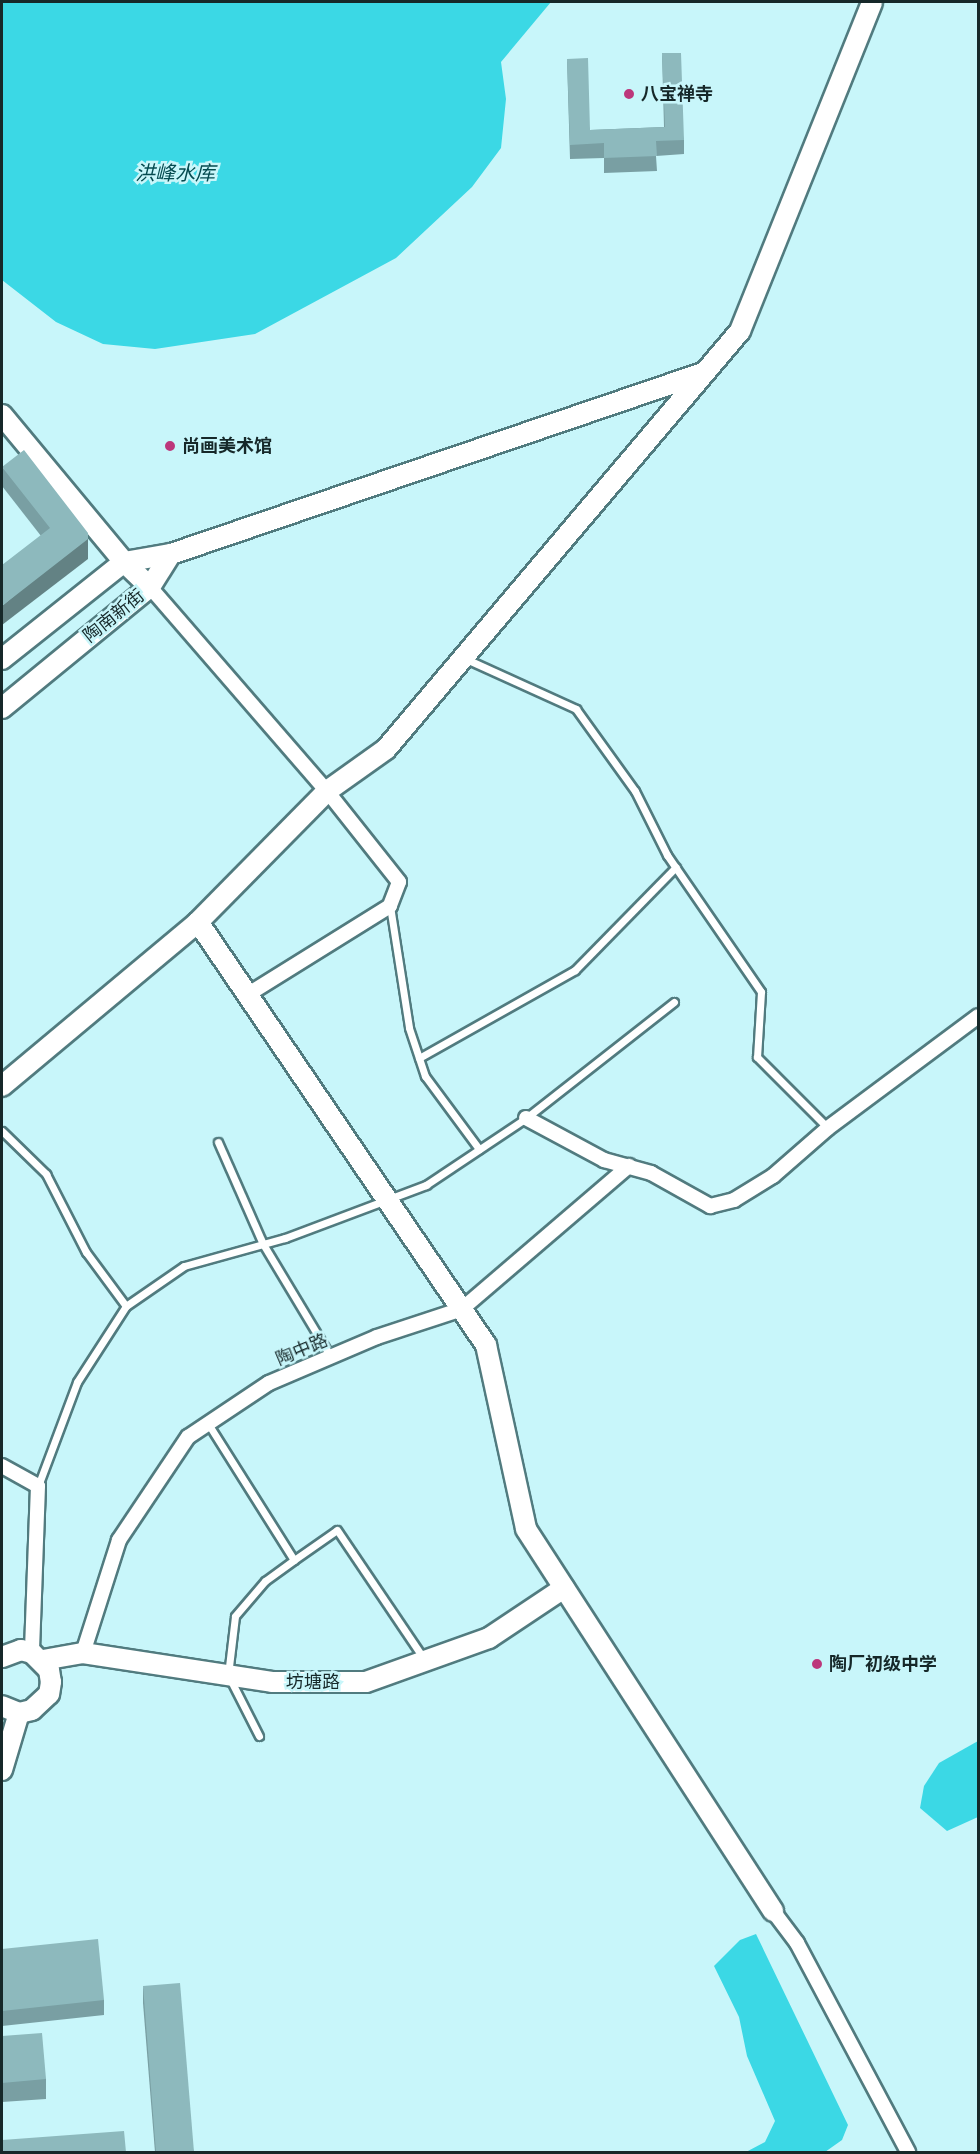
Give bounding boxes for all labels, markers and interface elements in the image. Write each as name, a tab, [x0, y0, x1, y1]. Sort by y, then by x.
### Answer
place label: 八宝禅寺	[641, 83, 713, 105]
marker: 八宝禅寺	[622, 87, 636, 101]
water label: 洪峰水库	[135, 161, 215, 185]
place label: 尚画美术馆	[182, 435, 272, 457]
marker: 尚画美术馆	[163, 439, 177, 453]
street label: 陶南新街	[79, 585, 149, 647]
street label: 陶中路	[273, 1330, 331, 1370]
place label: 陶厂初级中学	[829, 1653, 937, 1675]
marker: 陶厂初级中学	[810, 1657, 824, 1671]
street label: 坊塘路	[286, 1671, 340, 1693]

